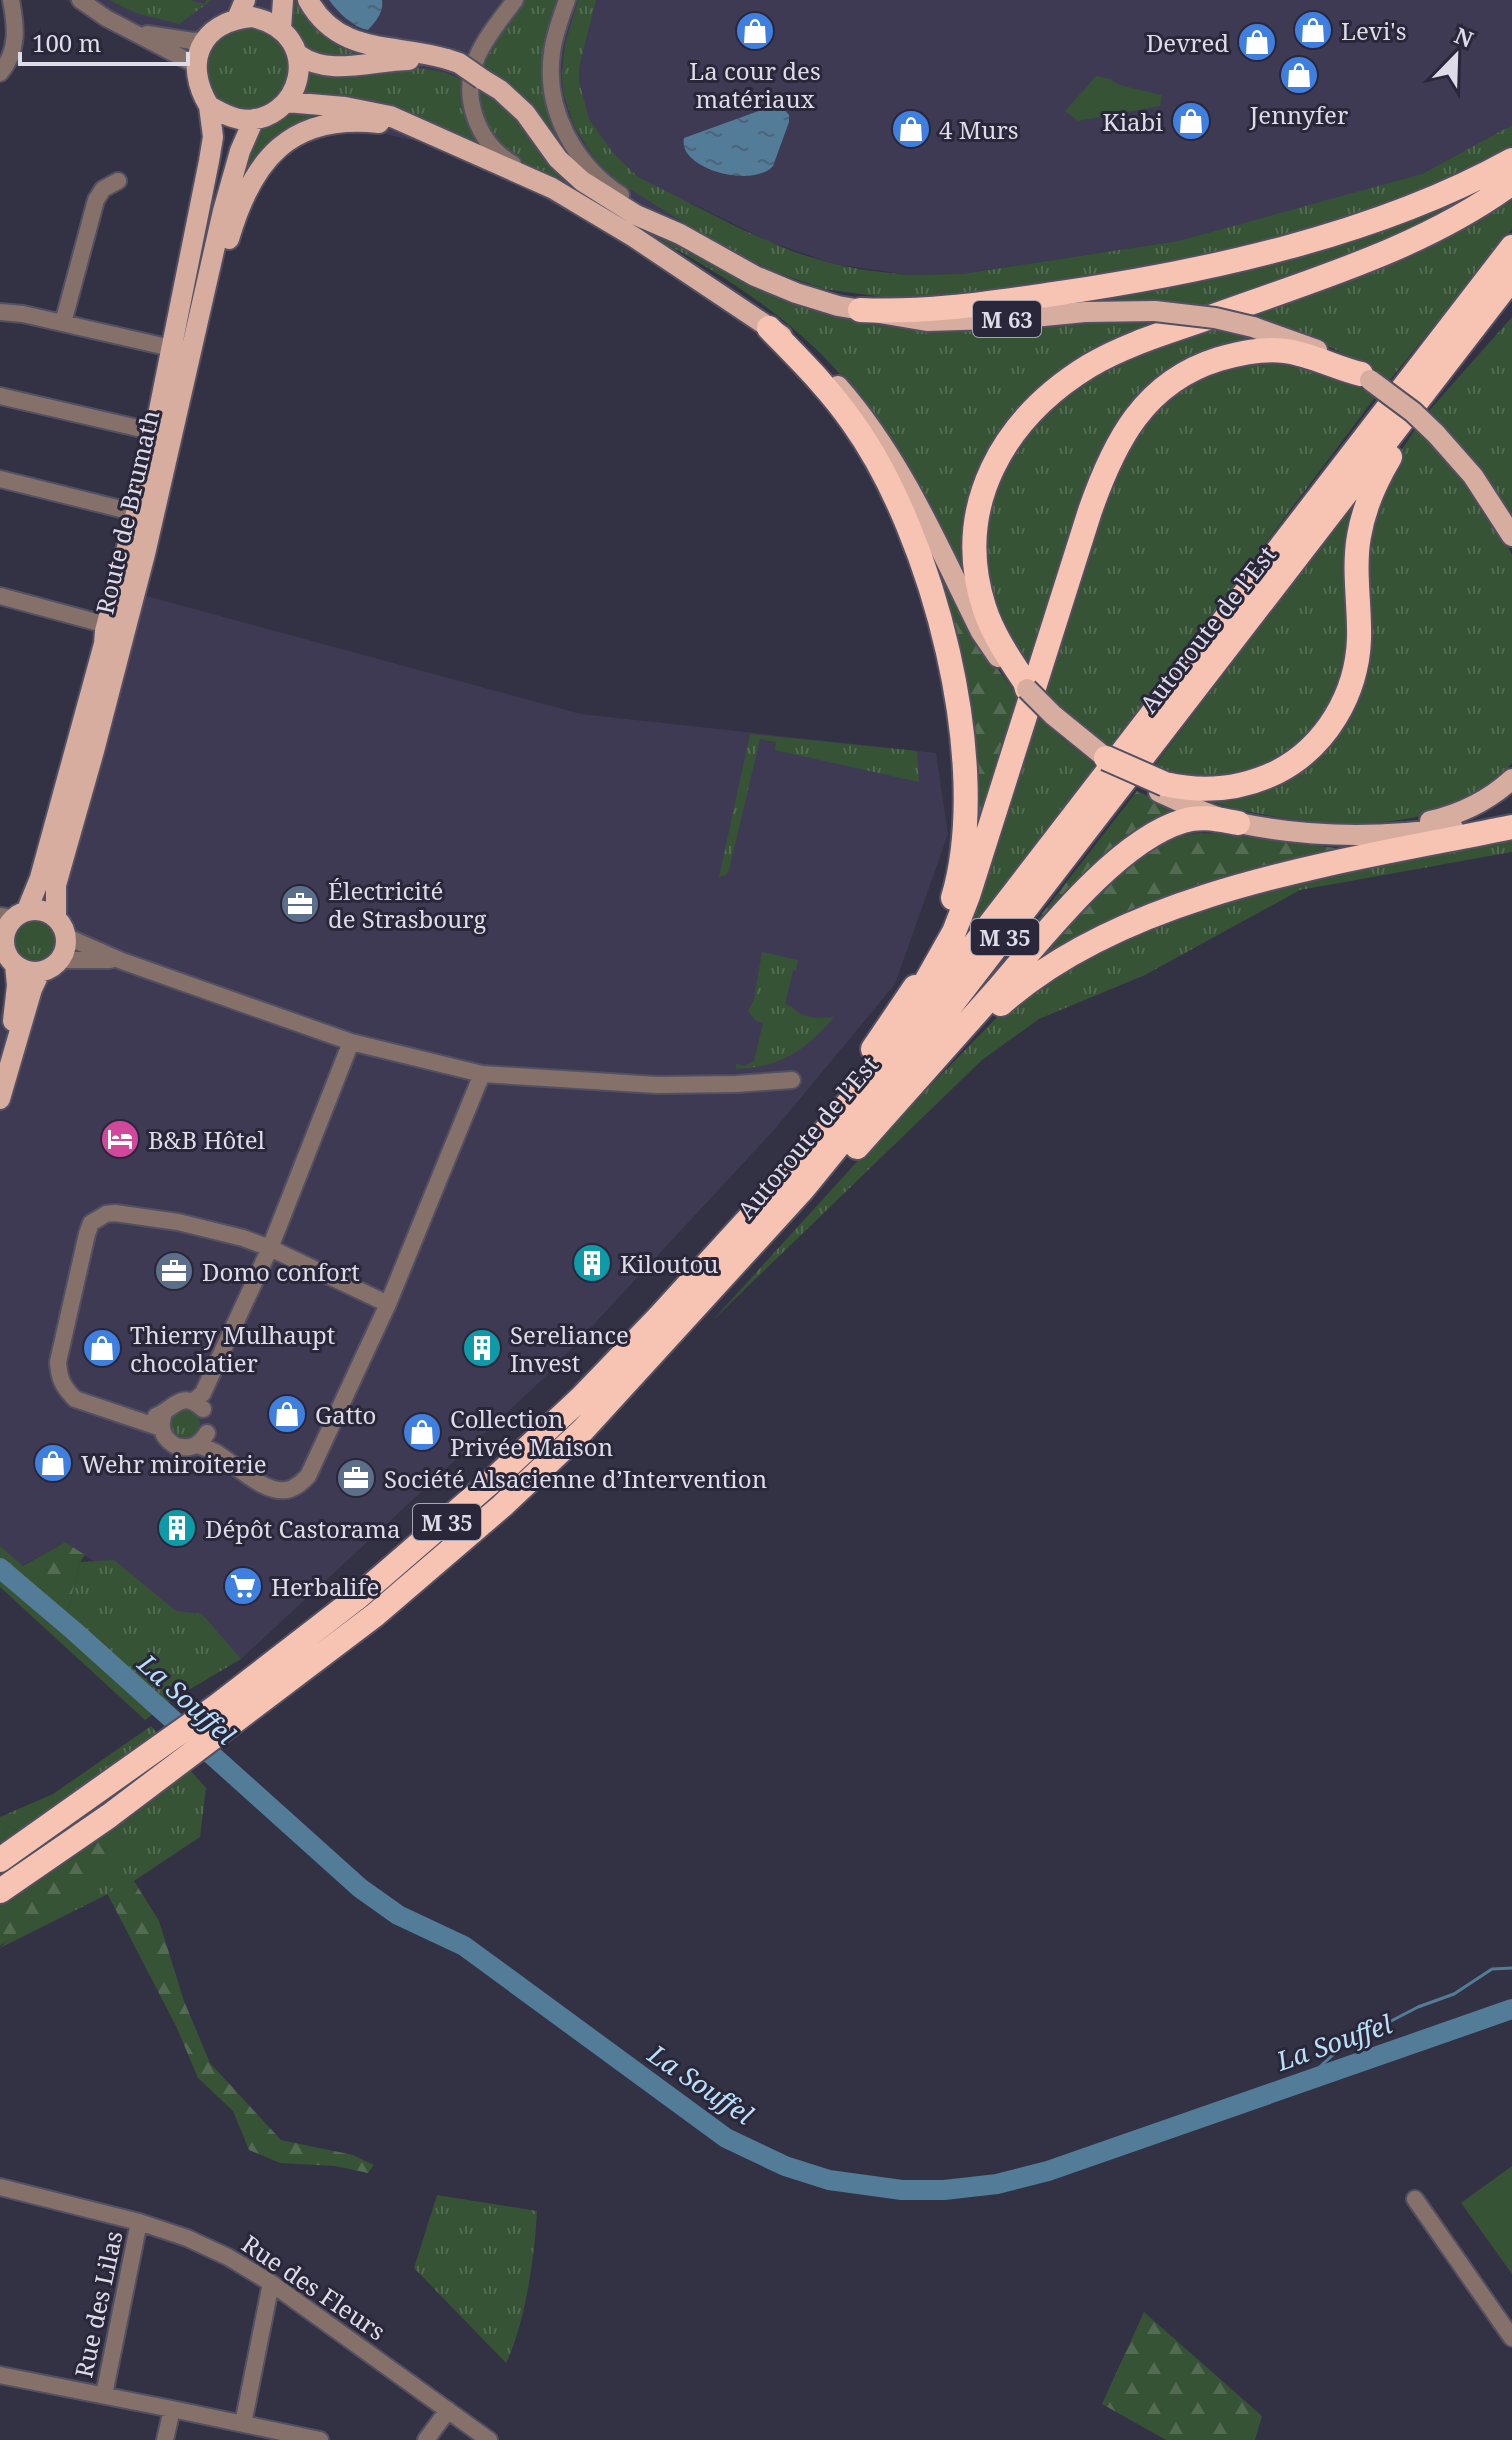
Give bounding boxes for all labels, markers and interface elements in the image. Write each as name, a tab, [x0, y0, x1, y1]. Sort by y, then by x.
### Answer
shop icon: Levi's	[1292, 9, 1334, 51]
shop icon: La cour des matériaux	[734, 10, 776, 52]
place label: Levi's	[1341, 14, 1406, 47]
scale bar	[20, 16, 188, 66]
north arrow	[1416, 16, 1496, 96]
text: N	[1450, 19, 1478, 54]
shop icon: Devred	[1236, 21, 1278, 63]
text: 100 m	[32, 26, 101, 59]
place label: Devred	[1146, 26, 1229, 59]
place label: La cour des matériaux	[689, 54, 821, 115]
shop icon: Jennyfer	[1278, 54, 1320, 96]
place label: Jennyfer	[1249, 98, 1348, 131]
shop icon: Kiabi	[1170, 100, 1212, 142]
place label: Kiabi	[1103, 105, 1163, 138]
shop icon: 4 Murs	[890, 108, 932, 150]
place label: 4 Murs	[939, 113, 1019, 146]
road number: M 63	[973, 301, 1041, 337]
street label: Route de Brumath	[87, 407, 167, 617]
street label: Autoroute de l’Est	[1131, 539, 1283, 719]
place label: Électricité de Strasbourg	[328, 874, 487, 935]
office icon: Électricité de Strasbourg	[279, 883, 321, 925]
road number: M 35	[971, 919, 1039, 955]
street label: Autoroute de l’Est	[729, 1048, 885, 1226]
hotel icon: B&B Hôtel	[99, 1118, 141, 1160]
place label: B&B Hôtel	[148, 1123, 266, 1156]
building icon: Kiloutou	[571, 1242, 613, 1284]
place label: Kiloutou	[620, 1247, 719, 1280]
office icon: Domo confort	[153, 1250, 195, 1292]
place label: Domo confort	[202, 1255, 360, 1288]
place label: Thierry Mulhaupt chocolatier	[130, 1318, 335, 1379]
place label: Sereliance Invest	[510, 1318, 629, 1379]
shop icon: Thierry Mulhaupt chocolatier	[81, 1327, 123, 1369]
building icon: Sereliance Invest	[461, 1327, 503, 1369]
shop icon: Gatto	[266, 1393, 308, 1435]
place label: Gatto	[315, 1398, 376, 1431]
place label: Collection Privée Maison	[450, 1402, 613, 1463]
shop icon: Collection Privée Maison	[401, 1411, 443, 1453]
shop icon: Wehr miroiterie	[32, 1442, 74, 1484]
place label: Wehr miroiterie	[81, 1447, 267, 1480]
office icon: Société Alsacienne d’Intervention	[335, 1457, 377, 1499]
place label: Société Alsacienne d’Intervention	[384, 1462, 767, 1495]
road number: M 35	[413, 1504, 481, 1540]
building icon: Dépôt Castorama	[156, 1507, 198, 1549]
place label: Dépôt Castorama	[205, 1512, 400, 1545]
supermarket icon: Herbalife	[222, 1565, 264, 1607]
place label: Herbalife	[271, 1570, 379, 1603]
water label: La Souffel	[130, 1645, 243, 1752]
water label: La Souffel	[1271, 2006, 1396, 2079]
water label: La Souffel	[641, 2035, 761, 2132]
street label: Rue des Fleurs	[236, 2227, 392, 2347]
street label: Rue des Lilas	[66, 2228, 130, 2380]

